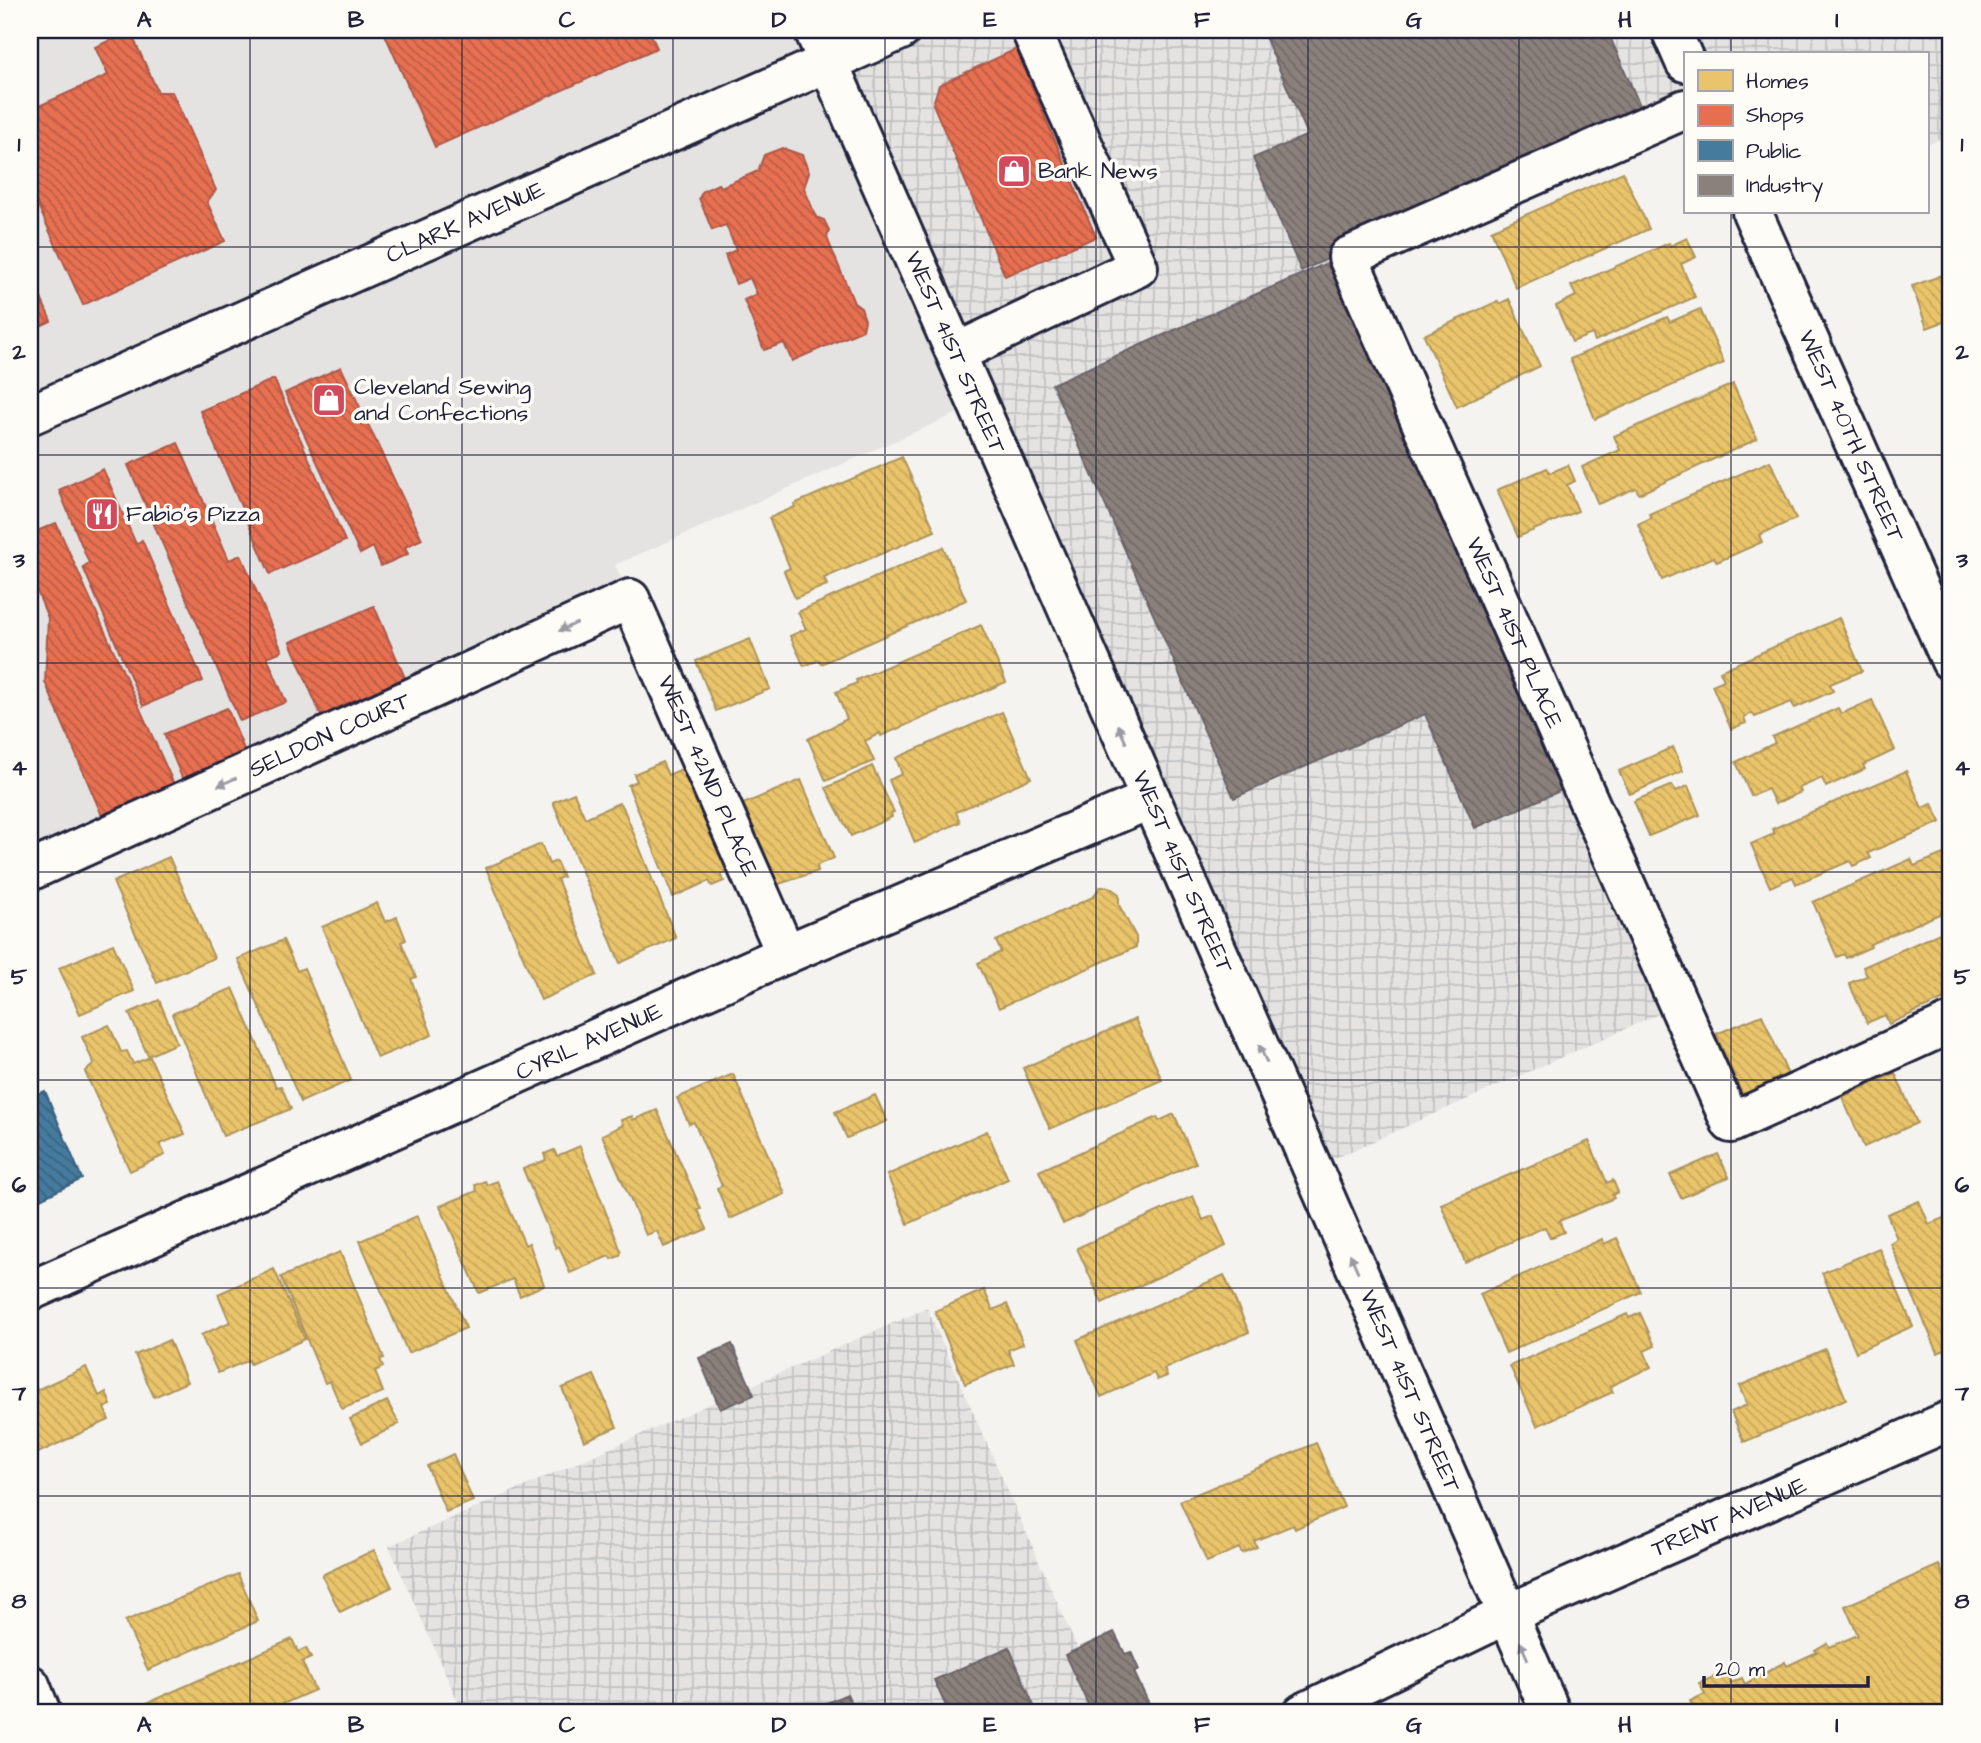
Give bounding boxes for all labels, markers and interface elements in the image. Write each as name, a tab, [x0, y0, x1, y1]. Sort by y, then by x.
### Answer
text: A	[137, 4, 152, 36]
text: B	[348, 4, 365, 36]
text: C	[559, 4, 576, 36]
text: D	[772, 4, 787, 36]
text: E	[983, 4, 997, 36]
text: F	[1194, 4, 1211, 36]
text: G	[1406, 4, 1422, 36]
text: H	[1618, 4, 1632, 36]
text: I	[1835, 4, 1839, 36]
legend	[1684, 52, 1928, 214]
text: Homes	[1746, 67, 1809, 96]
text: Shops	[1746, 101, 1804, 131]
text: 1	[18, 128, 21, 160]
text: 1	[1961, 128, 1964, 160]
text: Public	[1746, 137, 1802, 166]
shop icon: Bank News	[995, 152, 1033, 190]
place label: Bank News	[1038, 155, 1158, 187]
text: Industry	[1746, 171, 1824, 202]
street label: CLARK AVENUE	[381, 173, 550, 272]
street label: WEST 41ST STREET	[897, 246, 1014, 459]
street label: WEST 40TH STREET	[1790, 325, 1912, 547]
text: 2	[11, 336, 26, 368]
text: 2	[1954, 336, 1969, 368]
place label: Cleveland Sewing and Confections	[354, 371, 531, 429]
shop icon: Cleveland Sewing and Confections	[310, 381, 348, 419]
restaurant icon: Fabio's Pizza	[83, 495, 121, 533]
place label: Fabio's Pizza	[126, 498, 260, 530]
street label: WEST 41ST PLACE	[1458, 532, 1571, 734]
text: 3	[12, 544, 25, 576]
text: 3	[1955, 544, 1968, 576]
one-way arrow	[558, 621, 578, 633]
street label: WEST 42ND PLACE	[650, 670, 766, 882]
street label: SELDON COURT	[244, 684, 416, 786]
one-way arrow	[1116, 724, 1128, 744]
text: 4	[11, 752, 27, 784]
text: 4	[1954, 752, 1970, 784]
street label: WEST 41ST STREET	[1124, 766, 1241, 979]
one-way arrow	[217, 776, 237, 788]
text: 5	[11, 961, 28, 993]
text: 5	[1954, 961, 1971, 993]
street label: CYRIL AVENUE	[511, 995, 668, 1088]
one-way arrow	[1257, 1044, 1268, 1065]
text: 6	[12, 1169, 27, 1201]
text: 6	[1955, 1169, 1970, 1201]
one-way arrow	[1348, 1253, 1360, 1273]
street label: WEST 41ST STREET	[1352, 1285, 1469, 1498]
text: 7	[11, 1377, 27, 1409]
text: 7	[1954, 1377, 1970, 1409]
street label: TRENT AVENUE	[1647, 1469, 1812, 1565]
text: 8	[12, 1585, 27, 1617]
text: 8	[1955, 1585, 1970, 1617]
one-way arrow	[1518, 1640, 1529, 1661]
scale bar	[1704, 1645, 1869, 1689]
text: 20 m	[1715, 1655, 1766, 1684]
text: A	[137, 1709, 152, 1741]
text: B	[348, 1709, 365, 1741]
text: C	[559, 1709, 576, 1741]
text: D	[772, 1709, 787, 1741]
text: E	[983, 1709, 997, 1741]
text: F	[1194, 1709, 1211, 1741]
text: G	[1406, 1709, 1422, 1741]
text: H	[1618, 1709, 1632, 1741]
text: I	[1835, 1709, 1839, 1741]

